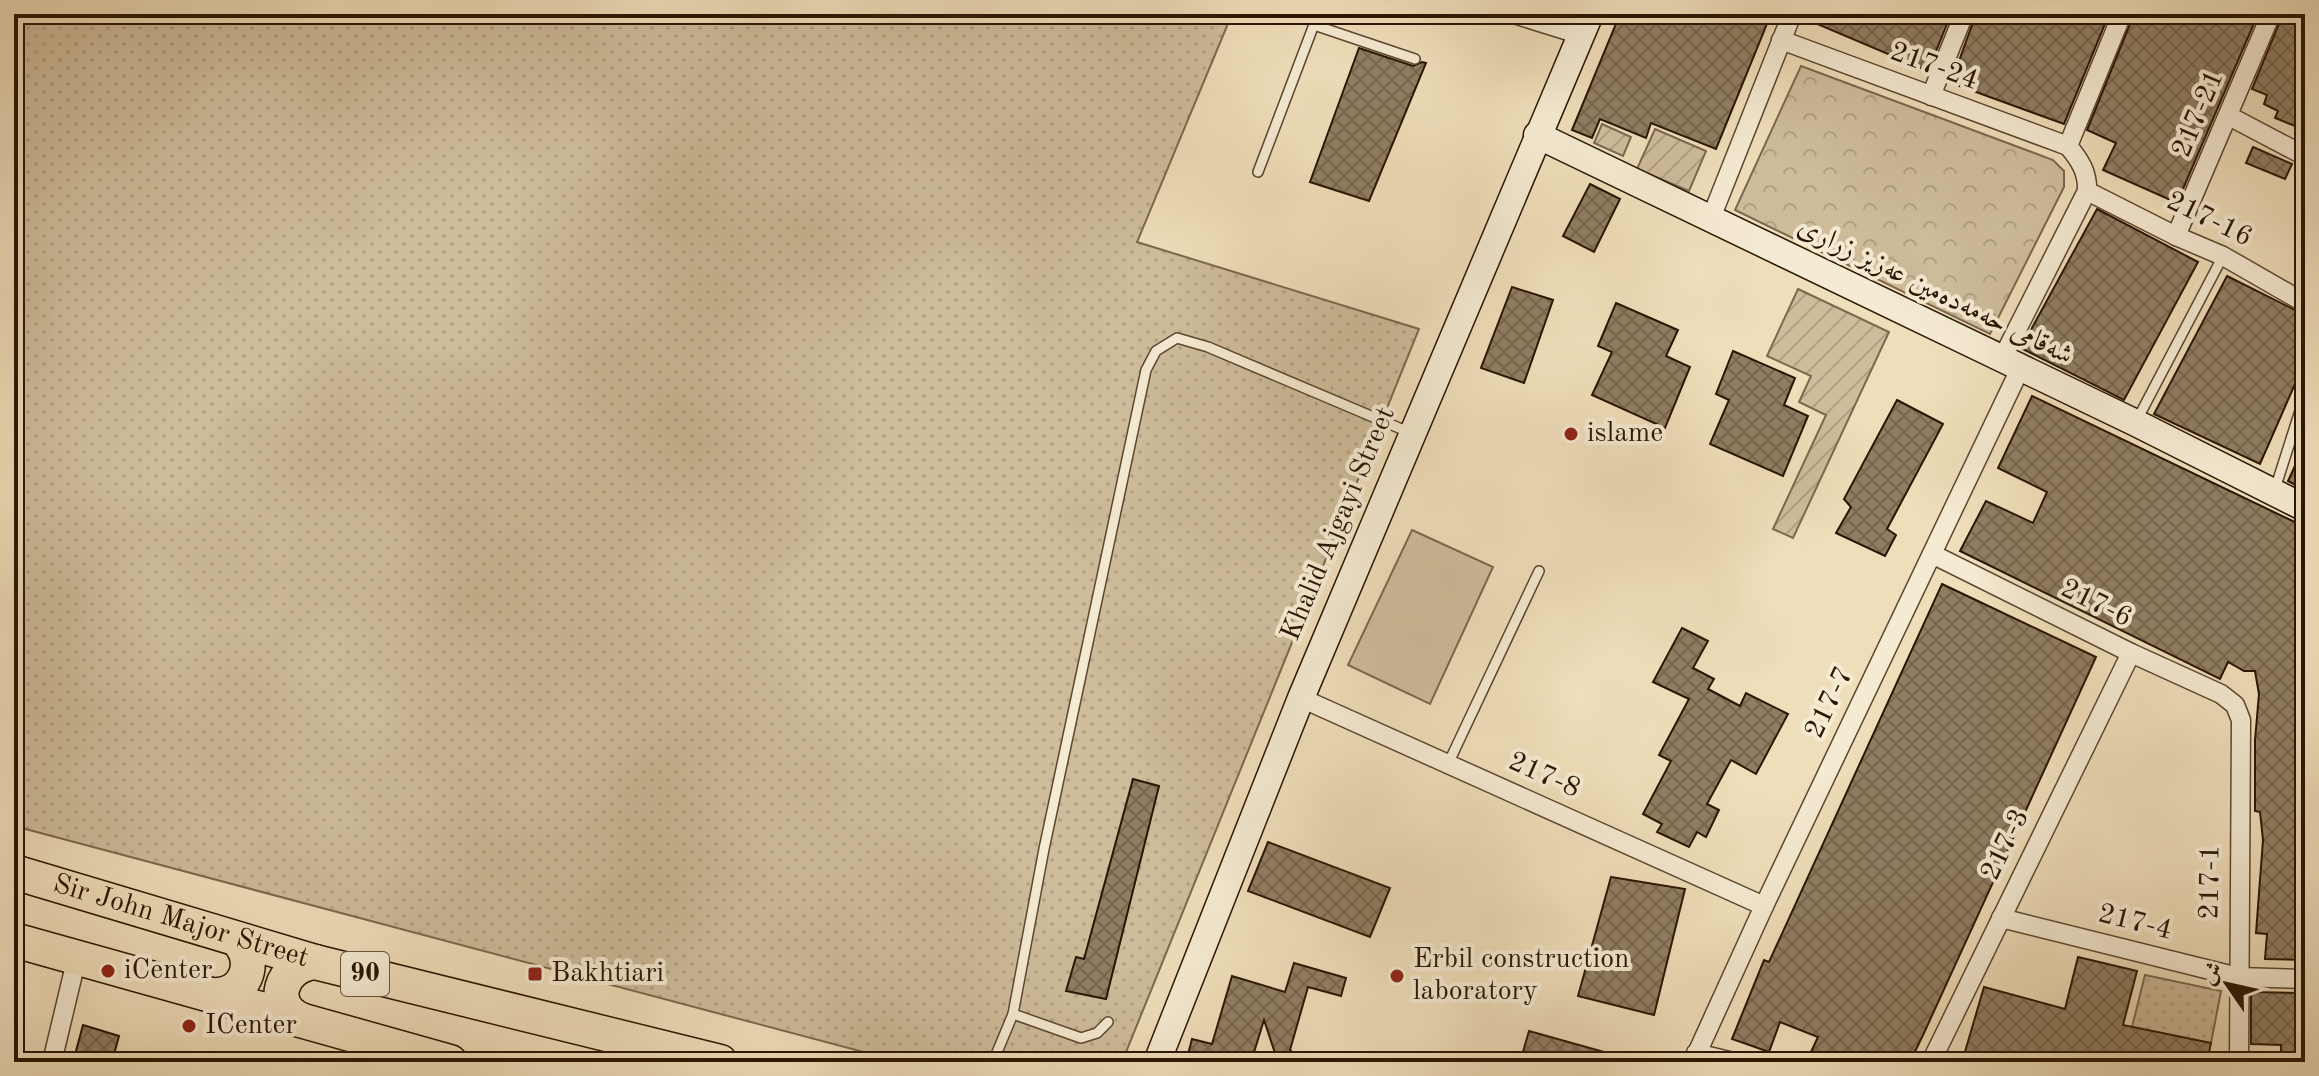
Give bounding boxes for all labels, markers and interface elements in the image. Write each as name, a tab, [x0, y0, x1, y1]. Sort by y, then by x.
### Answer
street label: 217-24	[1886, 38, 1982, 96]
street label: 217-21	[2168, 66, 2230, 162]
street label: 217-16	[2162, 187, 2256, 253]
street label: شەقامی حەمەدەمین عەزیز زراری	[1793, 213, 2077, 371]
street label: Khalid Ajgayi Street	[1277, 403, 1401, 645]
place label: islame	[1587, 420, 1663, 448]
marker: islame	[1562, 425, 1580, 443]
street label: 217-6	[2056, 575, 2136, 633]
street label: 217-7	[1801, 663, 1859, 743]
street label: 217-8	[1504, 748, 1584, 804]
street label: 217-3	[1977, 805, 2035, 885]
street label: 217-1	[2196, 844, 2226, 920]
street label: Sir John Major Street	[50, 870, 312, 973]
street label: 217-4	[2095, 900, 2175, 946]
north arrow	[2187, 944, 2267, 1024]
place label: Erbil construction laboratory	[1413, 946, 1629, 1006]
road number: 90	[341, 952, 389, 996]
place label: iCenter	[124, 957, 212, 985]
text: ش	[2197, 959, 2227, 989]
place label: Bakhtiari	[551, 960, 664, 988]
marker: iCenter	[99, 962, 117, 980]
marker: Bakhtiari	[526, 965, 544, 983]
marker: Erbil construction laboratory	[1388, 967, 1406, 985]
place label: ICenter	[205, 1012, 297, 1040]
marker: ICenter	[180, 1017, 198, 1035]

